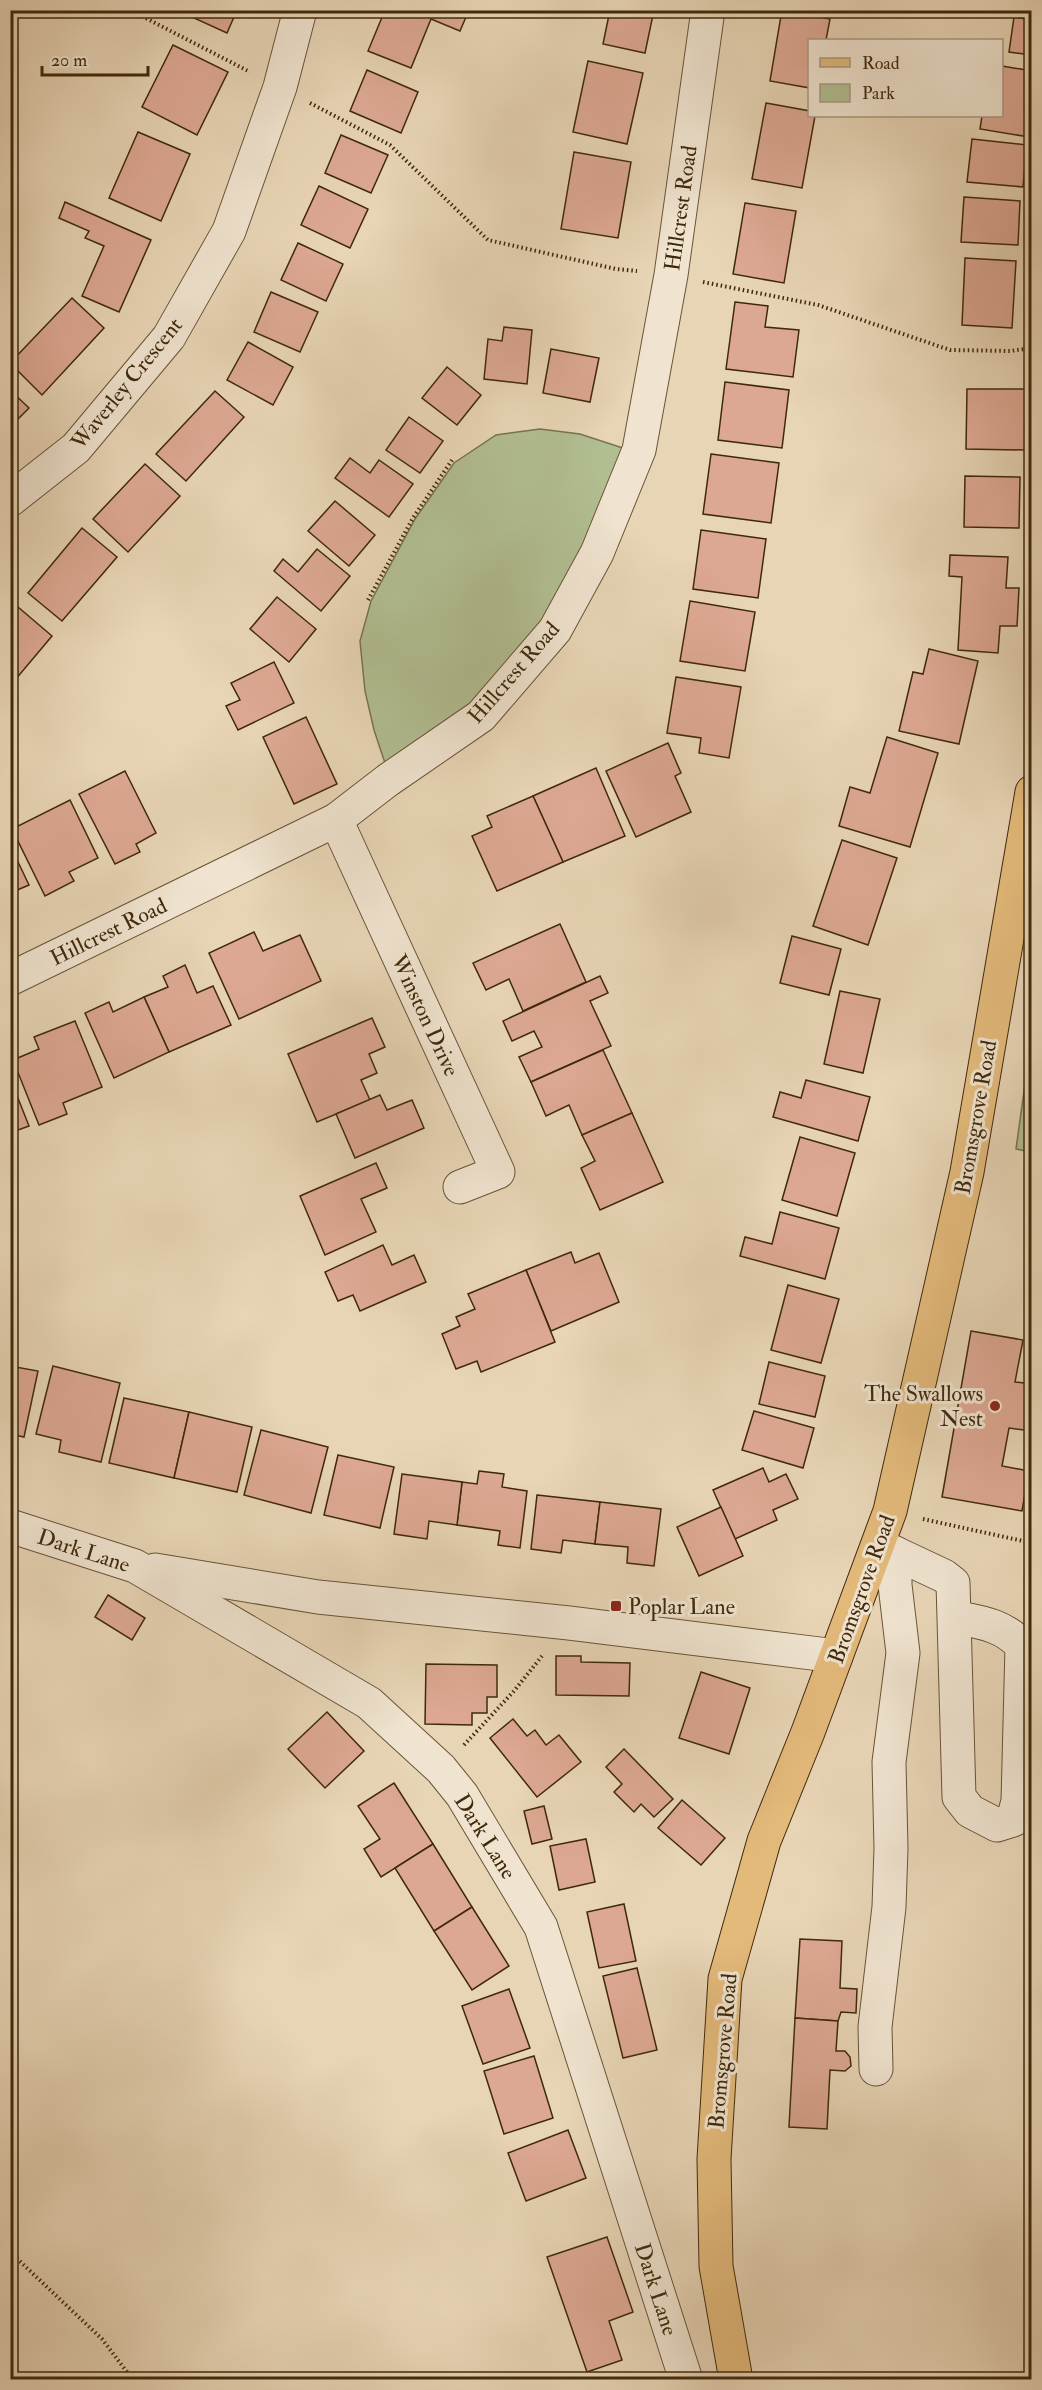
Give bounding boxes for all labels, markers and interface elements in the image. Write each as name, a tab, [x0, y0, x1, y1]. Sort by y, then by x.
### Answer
scale bar	[42, 39, 148, 77]
legend	[808, 39, 1003, 117]
text: 20 m	[51, 49, 87, 72]
text: Road	[862, 52, 900, 75]
text: Park	[862, 82, 895, 105]
street label: Hillcrest Road	[658, 143, 704, 273]
street label: Waverley Crescent	[64, 312, 189, 456]
street label: Hillcrest Road	[462, 616, 566, 730]
street label: Hillcrest Road	[45, 892, 172, 972]
street label: Winston Drive	[384, 949, 465, 1081]
street label: Bromsgrove Road	[949, 1038, 1003, 1196]
place label: The Swallows Nest	[864, 1380, 983, 1433]
marker: The Swallows Nest	[988, 1399, 1002, 1413]
street label: Bromsgrove Road	[822, 1511, 902, 1667]
street label: Dark Lane	[34, 1523, 134, 1579]
place label: Poplar Lane	[628, 1593, 735, 1622]
marker: Poplar Lane	[609, 1599, 623, 1613]
street label: Dark Lane	[448, 1788, 522, 1885]
street label: Bromsgrove Road	[702, 1972, 744, 2130]
street label: Dark Lane	[628, 2239, 684, 2339]

